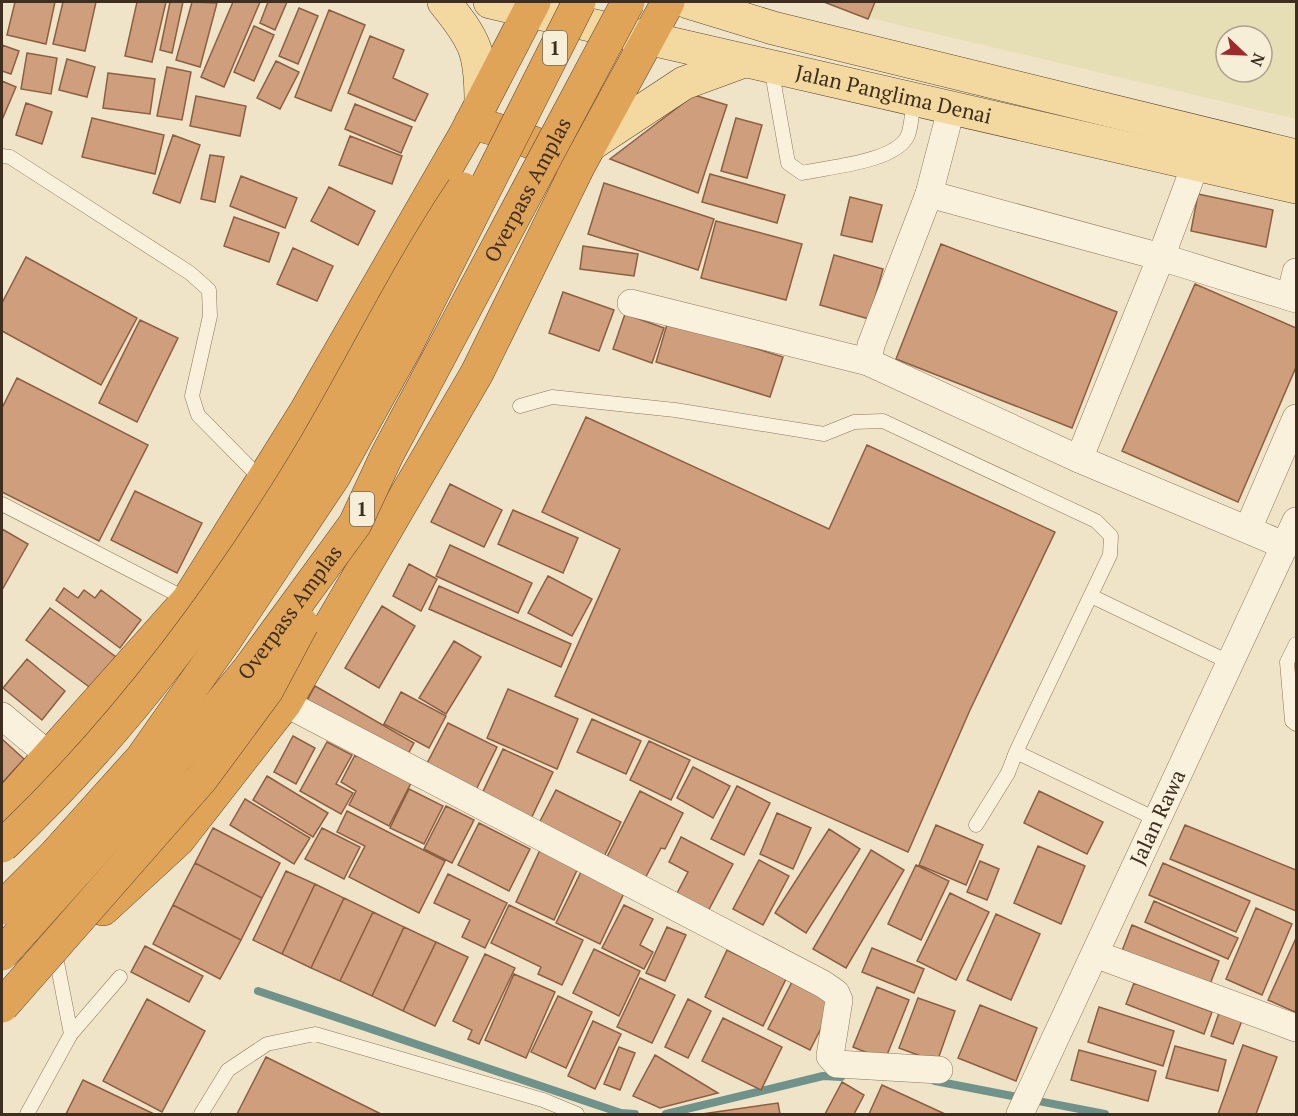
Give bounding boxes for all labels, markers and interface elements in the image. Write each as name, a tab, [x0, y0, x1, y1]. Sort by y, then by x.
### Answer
north arrow	[1214, 24, 1274, 84]
road number: 1	[543, 31, 567, 65]
text: N	[1245, 50, 1270, 70]
street label: Jalan Panglima Denai	[793, 58, 994, 130]
street label: Overpass Amplas	[477, 112, 577, 267]
road number: 1	[350, 492, 374, 526]
street label: Overpass Amplas	[231, 539, 348, 685]
street label: Jalan Rawa	[1123, 765, 1191, 869]

